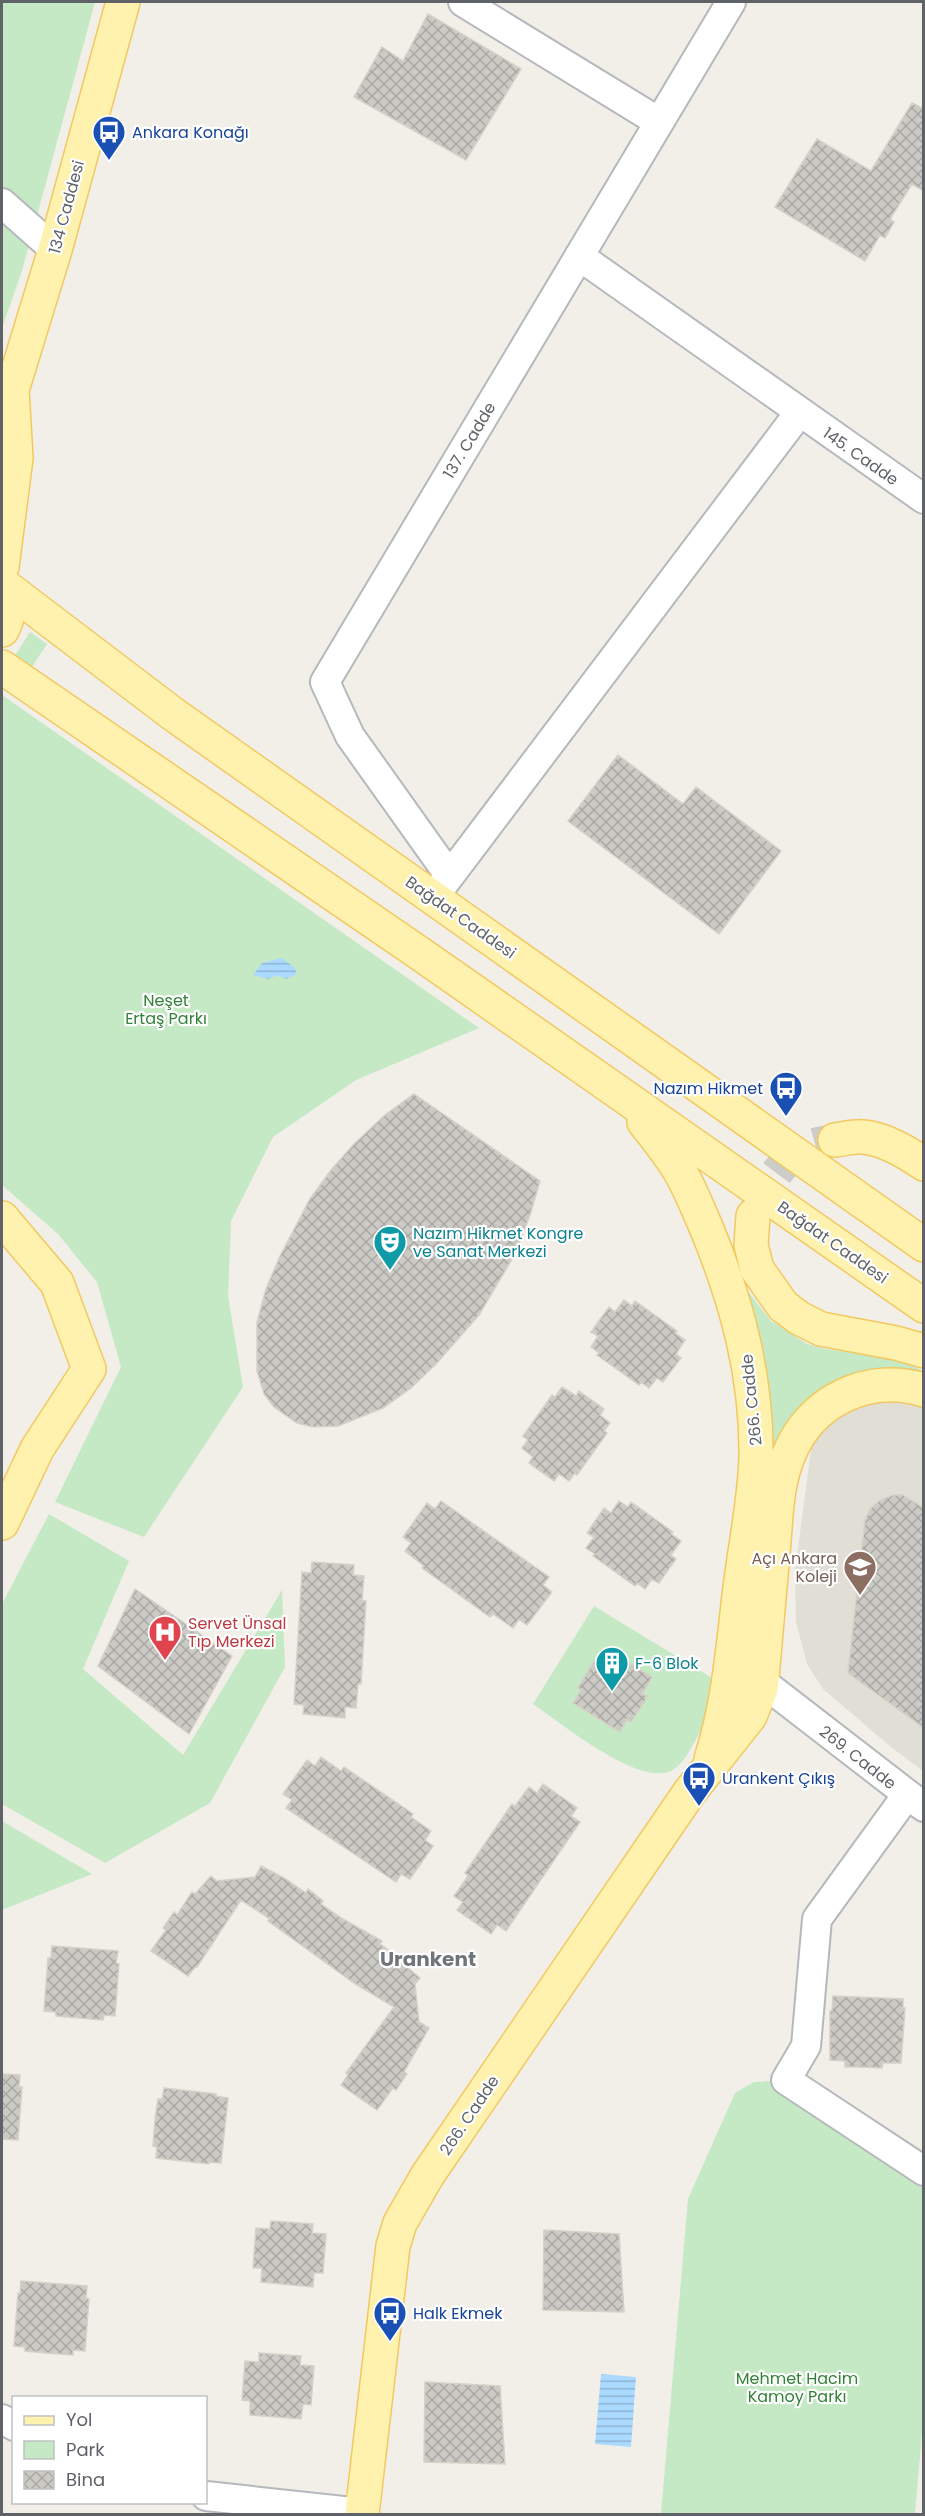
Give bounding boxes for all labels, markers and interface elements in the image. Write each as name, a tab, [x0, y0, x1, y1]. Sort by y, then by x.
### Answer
bus stop icon: Ankara Konağı	[91, 114, 127, 161]
place label: Ankara Konağı	[132, 121, 249, 144]
street label: 134 Caddesi	[43, 158, 90, 256]
street label: 137. Cadde	[438, 398, 501, 483]
street label: 145. Cadde	[818, 422, 903, 491]
street label: Bağdat Caddesi	[401, 871, 521, 964]
park label: Neşet Ertaş Parkı	[125, 989, 207, 1030]
bus stop icon: Nazım Hikmet	[768, 1070, 804, 1117]
place label: Nazım Hikmet	[653, 1077, 763, 1100]
street label: Bağdat Caddesi	[773, 1196, 893, 1289]
place label: Nazım Hikmet Kongre ve Sanat Merkezi	[413, 1222, 584, 1263]
theatre icon: Nazım Hikmet Kongre ve Sanat Merkezi	[372, 1224, 408, 1271]
street label: 266. Cadde	[735, 1353, 768, 1447]
place label: Açı Ankara Koleji	[751, 1547, 837, 1588]
school or university icon: Açı Ankara Koleji	[842, 1549, 878, 1596]
place label: Servet Ünsal Tıp Merkezi	[188, 1612, 286, 1653]
hospital icon: Servet Ünsal Tıp Merkezi	[147, 1614, 183, 1661]
building icon: F-6 Blok	[594, 1645, 630, 1692]
place label: F-6 Blok	[635, 1652, 699, 1675]
street label: 269. Cadde	[814, 1720, 901, 1795]
bus stop icon: Urankent Çıkış	[681, 1760, 717, 1807]
place label: Urankent Çıkış	[722, 1767, 835, 1790]
district label: Urankent	[380, 1945, 476, 1973]
street label: 266. Cadde	[434, 2071, 505, 2160]
bus stop icon: Halk Ekmek	[372, 2295, 408, 2342]
place label: Halk Ekmek	[413, 2302, 503, 2325]
park label: Mehmet Hacim Kamoy Parkı	[736, 2367, 858, 2408]
legend	[12, 2396, 207, 2504]
text: Yol	[66, 2407, 92, 2432]
text: Park	[66, 2437, 105, 2462]
text: Bina	[66, 2467, 105, 2492]

